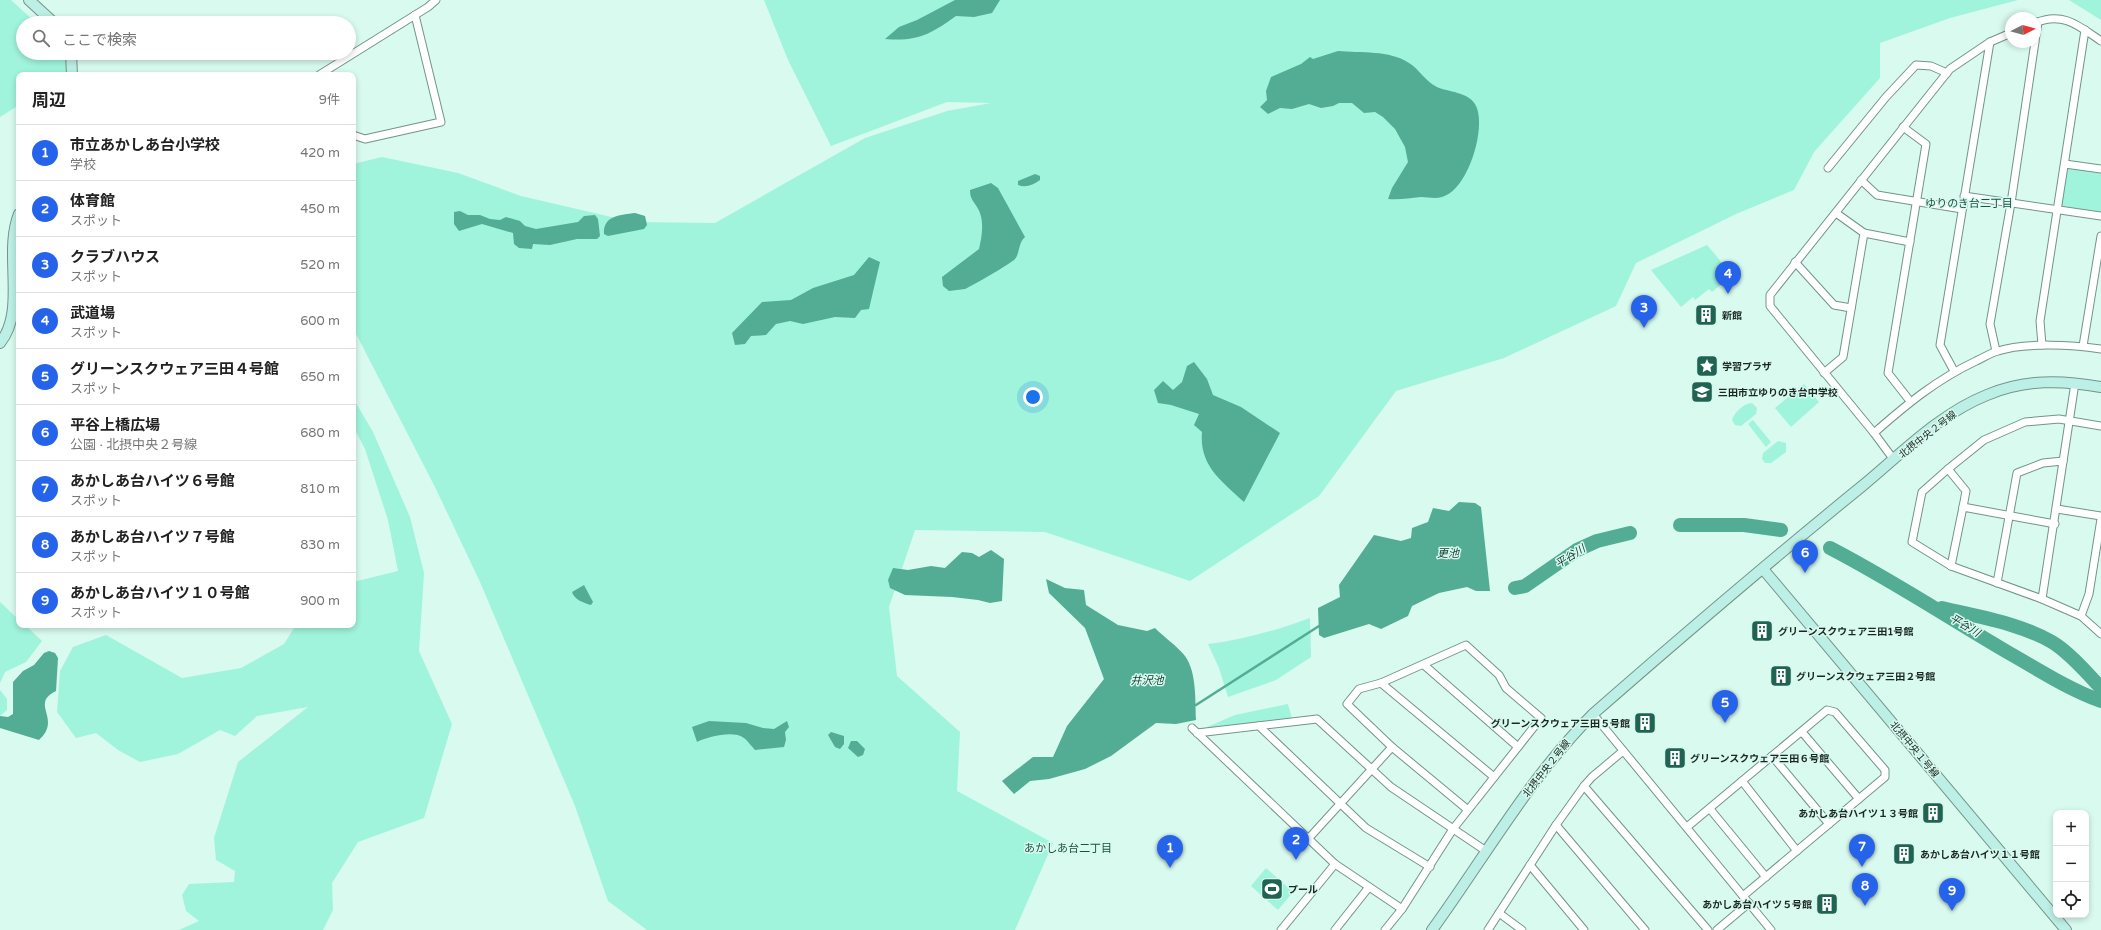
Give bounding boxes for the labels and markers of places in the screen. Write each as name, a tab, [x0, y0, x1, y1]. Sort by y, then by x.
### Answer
pin: 4	[1715, 261, 1741, 294]
pin: 3	[1631, 295, 1657, 328]
building icon: 新館	[1693, 302, 1719, 328]
place label: 新館	[1722, 310, 1742, 322]
place icon: 学習プラザ	[1694, 353, 1720, 379]
place label: 学習プラザ	[1722, 361, 1772, 373]
school or university icon: 三田市立ゆりのき台中学校	[1689, 379, 1715, 405]
place label: 三田市立ゆりのき台中学校	[1718, 387, 1838, 399]
pin: 6	[1792, 540, 1818, 573]
building icon: グリーンスクウェア三田1号館	[1749, 618, 1775, 644]
place label: グリーンスクウェア三田1号館	[1778, 626, 1914, 638]
building icon: グリーンスクウェア三田２号館	[1768, 663, 1794, 689]
place label: グリーンスクウェア三田２号館	[1796, 671, 1935, 683]
pin: 5	[1712, 690, 1738, 723]
building icon: グリーンスクウェア三田５号館	[1632, 710, 1658, 736]
place label: グリーンスクウェア三田５号館	[1491, 718, 1630, 730]
building icon: グリーンスクウェア三田６号館	[1662, 745, 1688, 771]
place label: グリーンスクウェア三田６号館	[1690, 753, 1829, 765]
building icon: あかしあ台ハイツ１３号館	[1920, 800, 1946, 826]
place label: あかしあ台ハイツ１３号館	[1798, 808, 1918, 820]
pin: 2	[1283, 827, 1309, 860]
pin: 7	[1849, 834, 1875, 867]
pin: 1	[1157, 835, 1183, 868]
building icon: あかしあ台ハイツ１１号館	[1891, 841, 1917, 867]
place label: あかしあ台ハイツ１１号館	[1920, 849, 2040, 861]
pin: 8	[1852, 873, 1878, 906]
sports icon: プール	[1259, 876, 1285, 902]
pin: 9	[1939, 878, 1965, 911]
place label: プール	[1288, 884, 1318, 896]
building icon: あかしあ台ハイツ５号館	[1814, 891, 1840, 917]
place label: あかしあ台ハイツ５号館	[1702, 899, 1812, 911]

